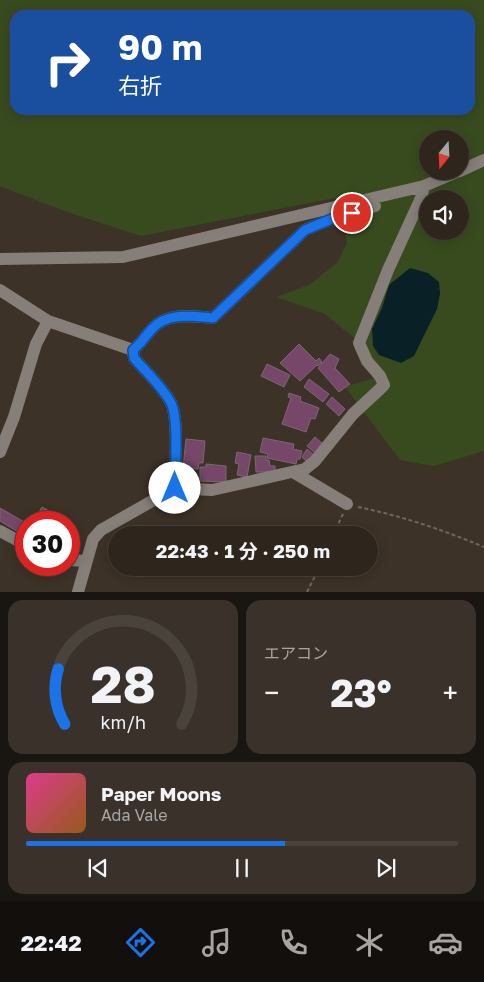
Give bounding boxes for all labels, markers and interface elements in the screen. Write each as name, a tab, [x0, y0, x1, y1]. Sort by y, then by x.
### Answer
text: 90 m	[118, 26, 202, 68]
icon: right	[35, 30, 100, 95]
text: 右折	[118, 72, 162, 99]
north arrow	[419, 130, 469, 180]
map controls	[419, 130, 469, 240]
button: sound	[419, 190, 469, 240]
pin	[331, 192, 373, 234]
icon: arrive	[338, 199, 366, 227]
position arrow	[148, 461, 200, 513]
speed limit sign: 30	[15, 511, 80, 576]
text: 22:43 · 1 分 · 250 m	[156, 539, 330, 562]
text: エアコン	[264, 643, 328, 663]
text: 28	[90, 652, 156, 714]
text: 23°	[330, 670, 392, 715]
text: −	[264, 676, 279, 709]
text: +	[443, 676, 458, 709]
text: km/h	[100, 711, 146, 733]
text: Paper Moons	[101, 782, 221, 805]
text: Ada Vale	[101, 805, 167, 825]
icon: previous	[84, 854, 112, 882]
icon: pause	[228, 854, 256, 882]
icon: next	[372, 854, 400, 882]
icon: directions	[123, 925, 158, 960]
icon: music	[199, 925, 234, 960]
icon: phone	[276, 925, 311, 960]
icon: climate	[352, 925, 387, 960]
icon: car	[428, 925, 463, 960]
text: 22:42	[21, 929, 82, 956]

